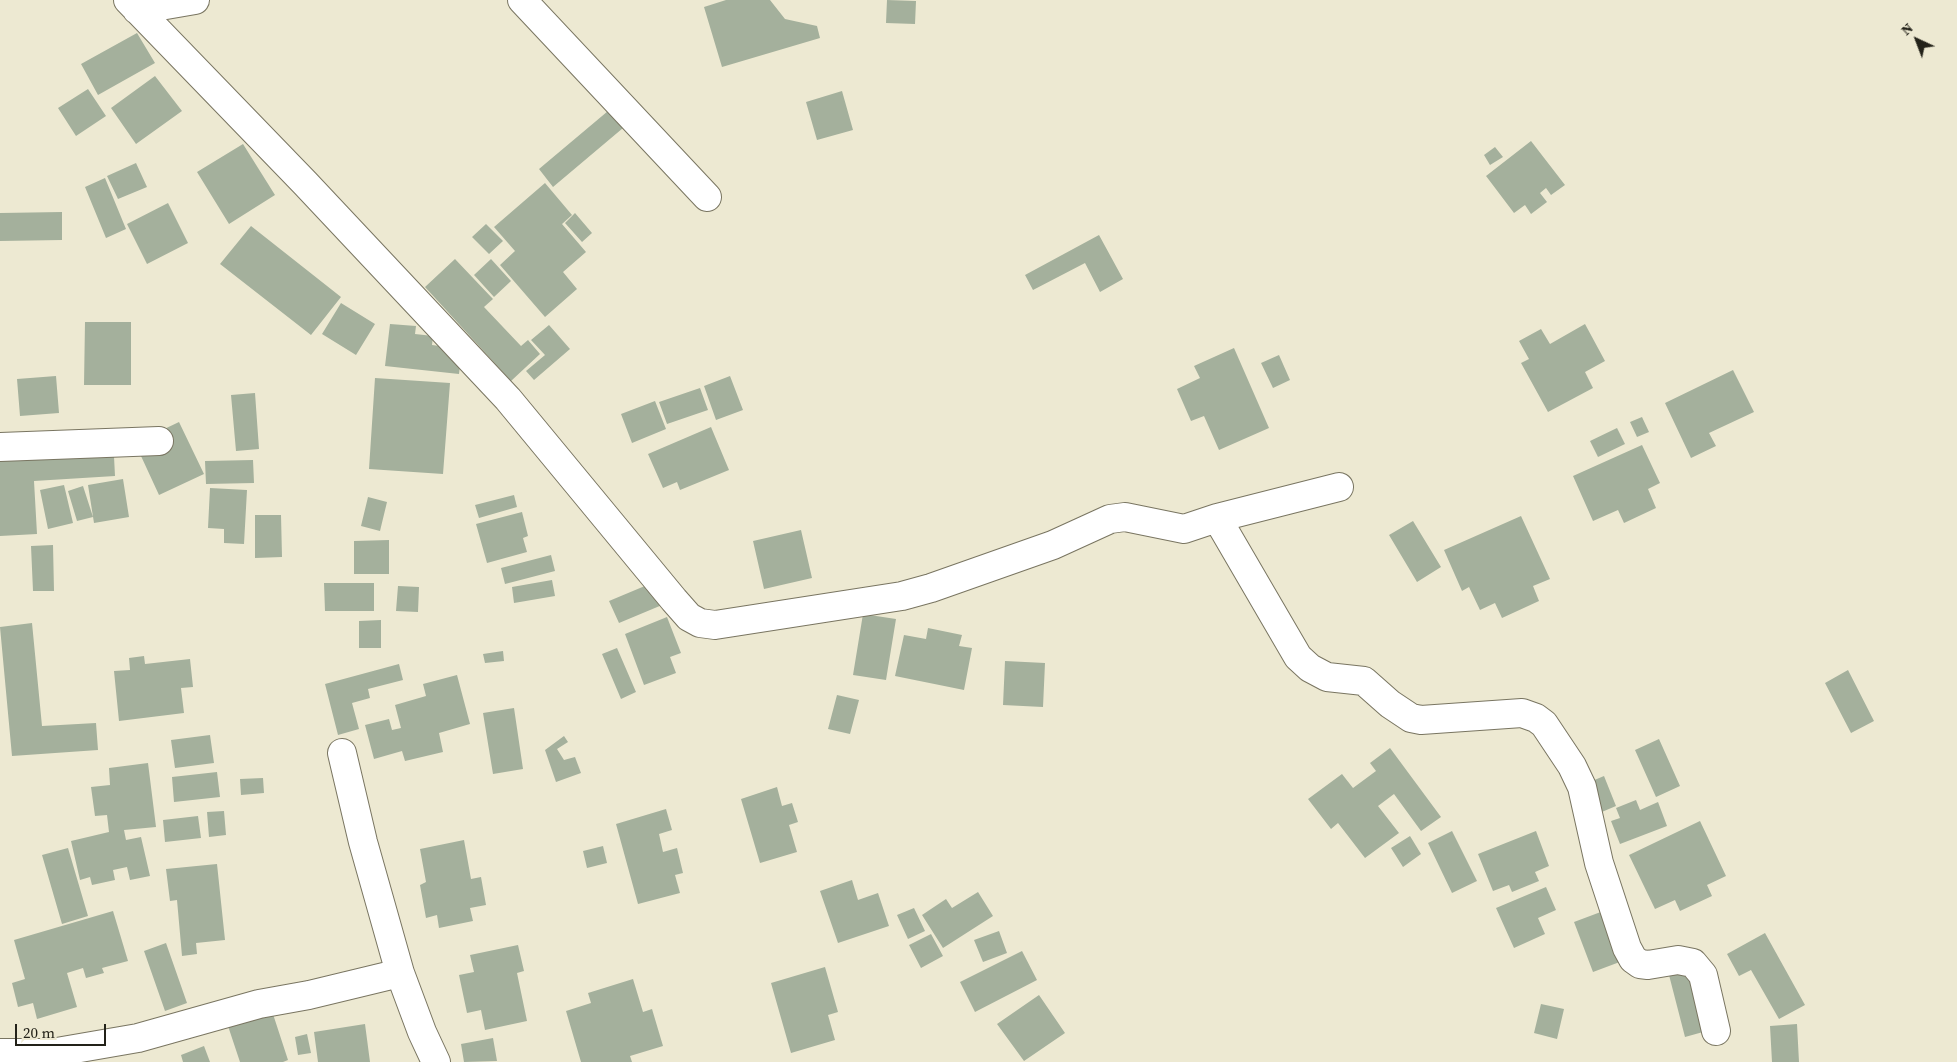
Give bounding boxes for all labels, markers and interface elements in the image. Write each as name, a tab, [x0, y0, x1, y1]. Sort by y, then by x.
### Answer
north arrow	[1892, 15, 1942, 65]
text: N	[1896, 18, 1917, 40]
scale bar	[18, 1014, 109, 1046]
text: 20 m	[23, 1022, 55, 1043]

